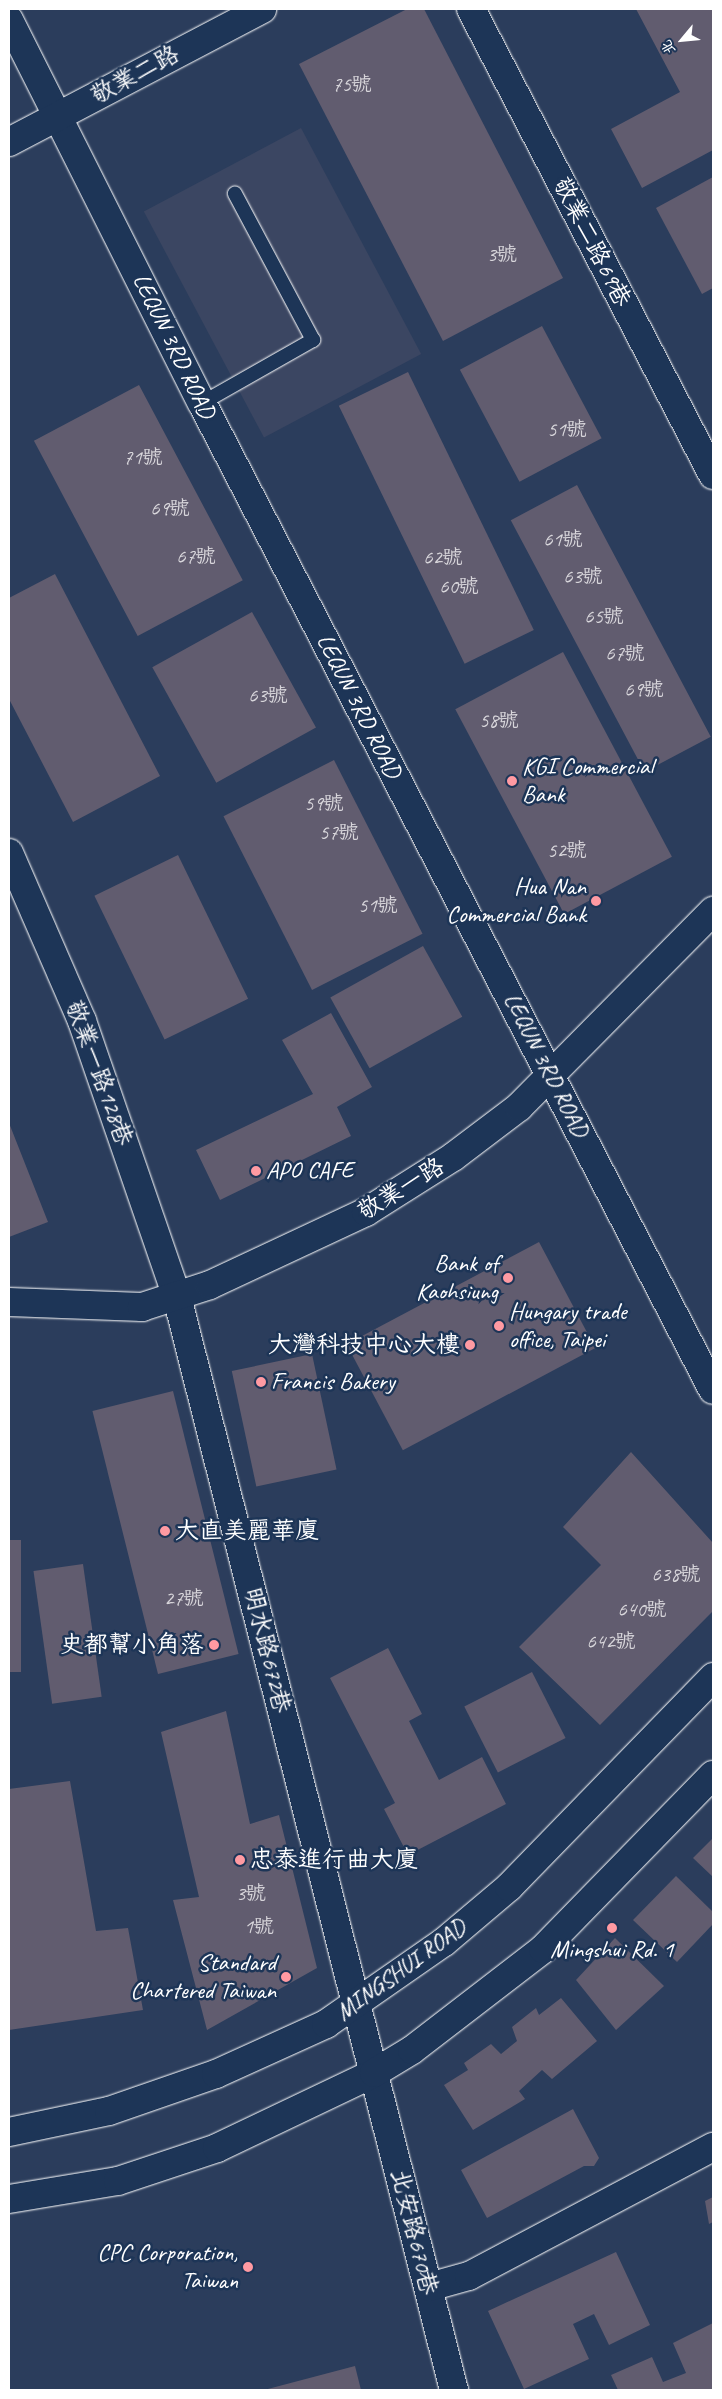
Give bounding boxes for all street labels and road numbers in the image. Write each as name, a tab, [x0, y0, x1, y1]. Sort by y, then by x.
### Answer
street label: 敬業二路	[86, 40, 184, 110]
street label: 敬業二路69巷	[547, 172, 637, 312]
street label: LEQUN 3RD ROAD	[126, 268, 222, 424]
street label: LEQUN 3RD ROAD	[310, 629, 408, 783]
street label: LEQUN 3RD ROAD	[497, 988, 595, 1142]
street label: 敬業一路128巷	[59, 996, 139, 1150]
street label: 敬業一路	[352, 1152, 450, 1226]
street label: 明水路672巷	[237, 1584, 297, 1716]
street label: MINGSHUI ROAD	[330, 1913, 472, 2027]
street label: 北安路670巷	[384, 2166, 444, 2298]

